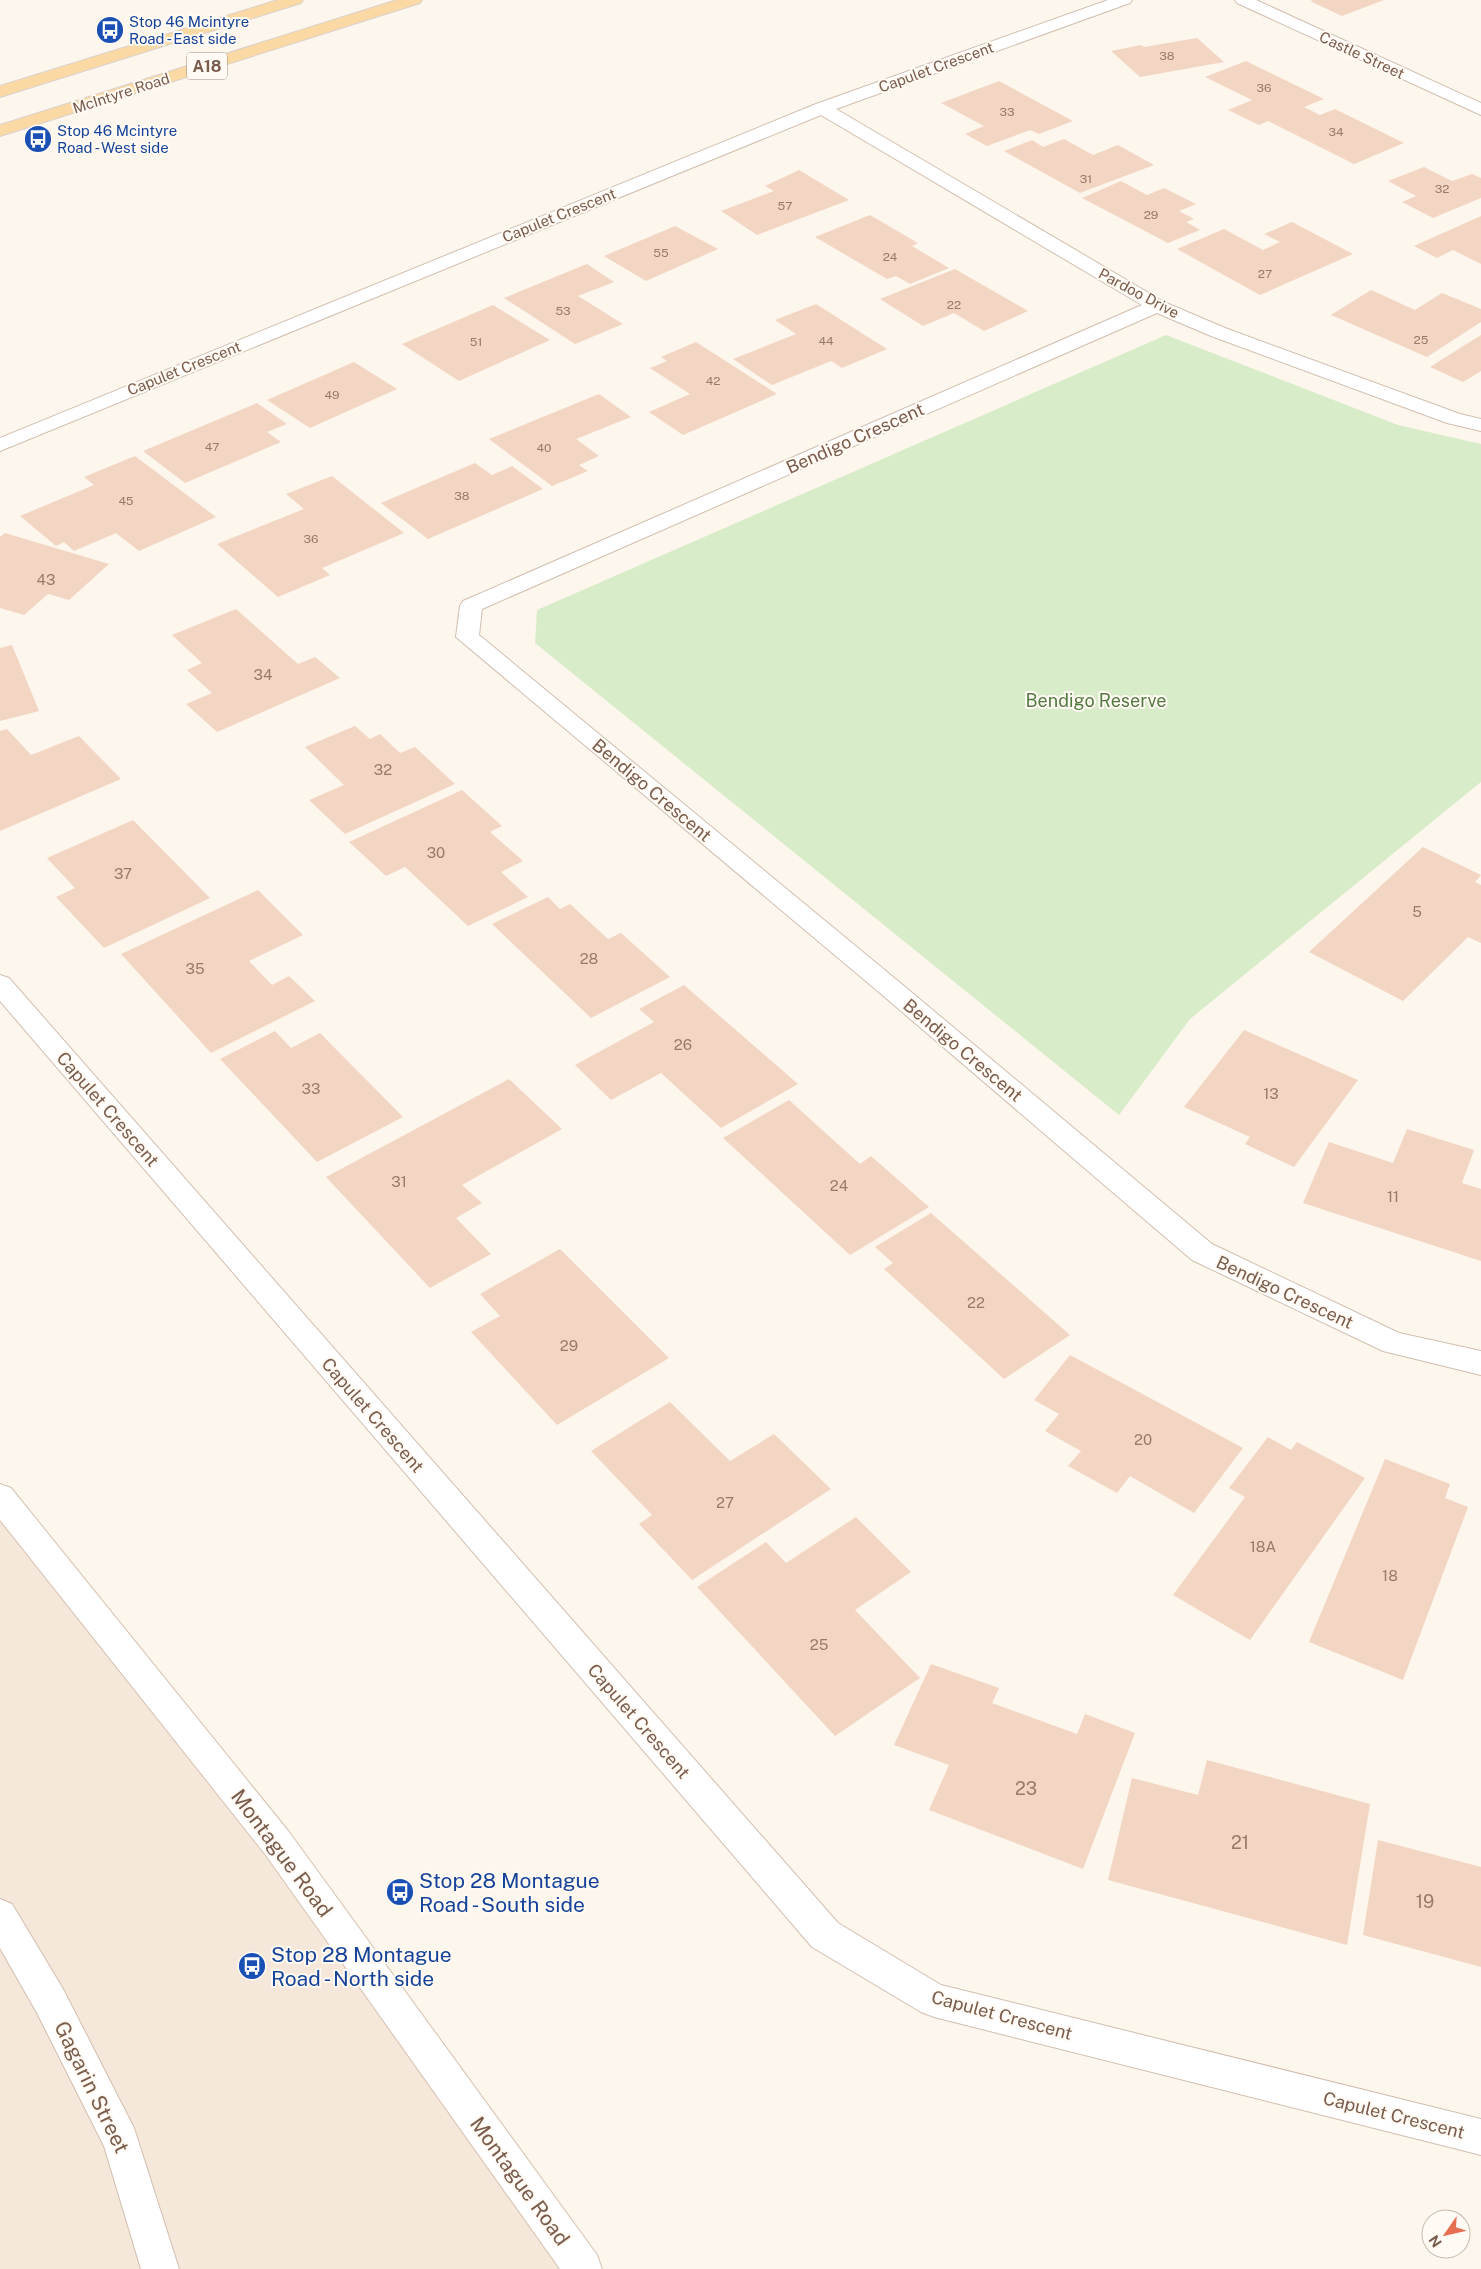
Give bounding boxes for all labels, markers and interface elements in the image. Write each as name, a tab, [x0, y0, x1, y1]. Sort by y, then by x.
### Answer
place label: Stop 46 Mcintyre Road - East side	[129, 13, 249, 47]
bus stop icon: Stop 46 Mcintyre Road - East side	[95, 15, 125, 45]
street label: Castle Street	[1317, 28, 1407, 82]
street label: Capulet Crescent	[876, 38, 996, 96]
house number: 38	[1159, 49, 1175, 63]
road number: A18	[187, 52, 227, 80]
street label: McIntyre Road	[70, 69, 172, 117]
house number: 36	[1257, 81, 1271, 95]
house number: 33	[999, 105, 1015, 119]
place label: Stop 46 Mcintyre Road - West side	[57, 122, 177, 156]
bus stop icon: Stop 46 Mcintyre Road - West side	[23, 124, 53, 154]
house number: 34	[1328, 125, 1344, 139]
house number: 31	[1080, 172, 1092, 186]
house number: 32	[1435, 182, 1449, 196]
street label: Capulet Crescent	[500, 184, 618, 246]
house number: 57	[778, 199, 792, 213]
house number: 29	[1144, 208, 1158, 222]
house number: 55	[653, 246, 669, 260]
house number: 24	[883, 250, 898, 264]
street label: Pardoo Drive	[1096, 265, 1182, 321]
house number: 27	[1258, 267, 1272, 281]
house number: 22	[947, 298, 961, 312]
house number: 53	[555, 304, 571, 318]
house number: 25	[1414, 333, 1429, 347]
house number: 44	[818, 334, 834, 348]
house number: 51	[470, 335, 482, 349]
street label: Capulet Crescent	[125, 337, 243, 399]
house number: 42	[706, 374, 720, 388]
house number: 49	[324, 388, 340, 402]
street label: Bendigo Crescent	[783, 398, 927, 478]
house number: 47	[205, 440, 219, 454]
house number: 40	[537, 441, 551, 455]
house number: 38	[454, 489, 470, 503]
house number: 45	[118, 494, 134, 508]
house number: 36	[304, 532, 318, 546]
house number: 43	[37, 571, 55, 588]
house number: 34	[254, 666, 272, 683]
park label: Bendigo Reserve	[1025, 690, 1167, 711]
street label: Bendigo Crescent	[588, 734, 716, 846]
house number: 32	[374, 761, 392, 778]
house number: 30	[427, 844, 445, 861]
house number: 37	[114, 865, 132, 882]
house number: 5	[1412, 903, 1422, 920]
house number: 28	[580, 950, 598, 967]
house number: 35	[185, 960, 205, 977]
street label: Bendigo Crescent	[899, 994, 1027, 1106]
house number: 26	[674, 1036, 692, 1053]
street label: Capulet Crescent	[52, 1047, 164, 1171]
house number: 33	[302, 1080, 320, 1097]
house number: 13	[1263, 1085, 1279, 1102]
house number: 31	[391, 1173, 407, 1190]
house number: 24	[830, 1177, 848, 1194]
house number: 11	[1387, 1188, 1399, 1205]
street label: Bendigo Crescent	[1213, 1251, 1357, 1333]
house number: 22	[967, 1294, 985, 1311]
house number: 29	[560, 1337, 578, 1354]
street label: Capulet Crescent	[317, 1353, 429, 1477]
house number: 20	[1134, 1431, 1152, 1448]
house number: 27	[716, 1494, 734, 1511]
house number: 18A	[1250, 1538, 1277, 1555]
house number: 18	[1382, 1567, 1398, 1584]
house number: 25	[810, 1636, 828, 1653]
street label: Capulet Crescent	[583, 1659, 695, 1783]
house number: 23	[1015, 1778, 1037, 1799]
street label: Montague Road	[226, 1784, 338, 1922]
house number: 21	[1231, 1832, 1249, 1853]
place label: Stop 28 Montague Road - South side	[419, 1868, 600, 1917]
bus stop icon: Stop 28 Montague Road - South side	[385, 1877, 415, 1907]
house number: 19	[1416, 1891, 1434, 1912]
place label: Stop 28 Montague Road - North side	[271, 1942, 452, 1991]
bus stop icon: Stop 28 Montague Road - North side	[237, 1951, 267, 1981]
street label: Capulet Crescent	[929, 1986, 1075, 2044]
street label: Gagarin Street	[49, 2017, 135, 2157]
street label: Capulet Crescent	[1321, 2087, 1467, 2143]
street label: Montague Road	[465, 2112, 575, 2250]
north arrow	[1421, 2209, 1471, 2259]
text: N	[1426, 2232, 1445, 2250]

